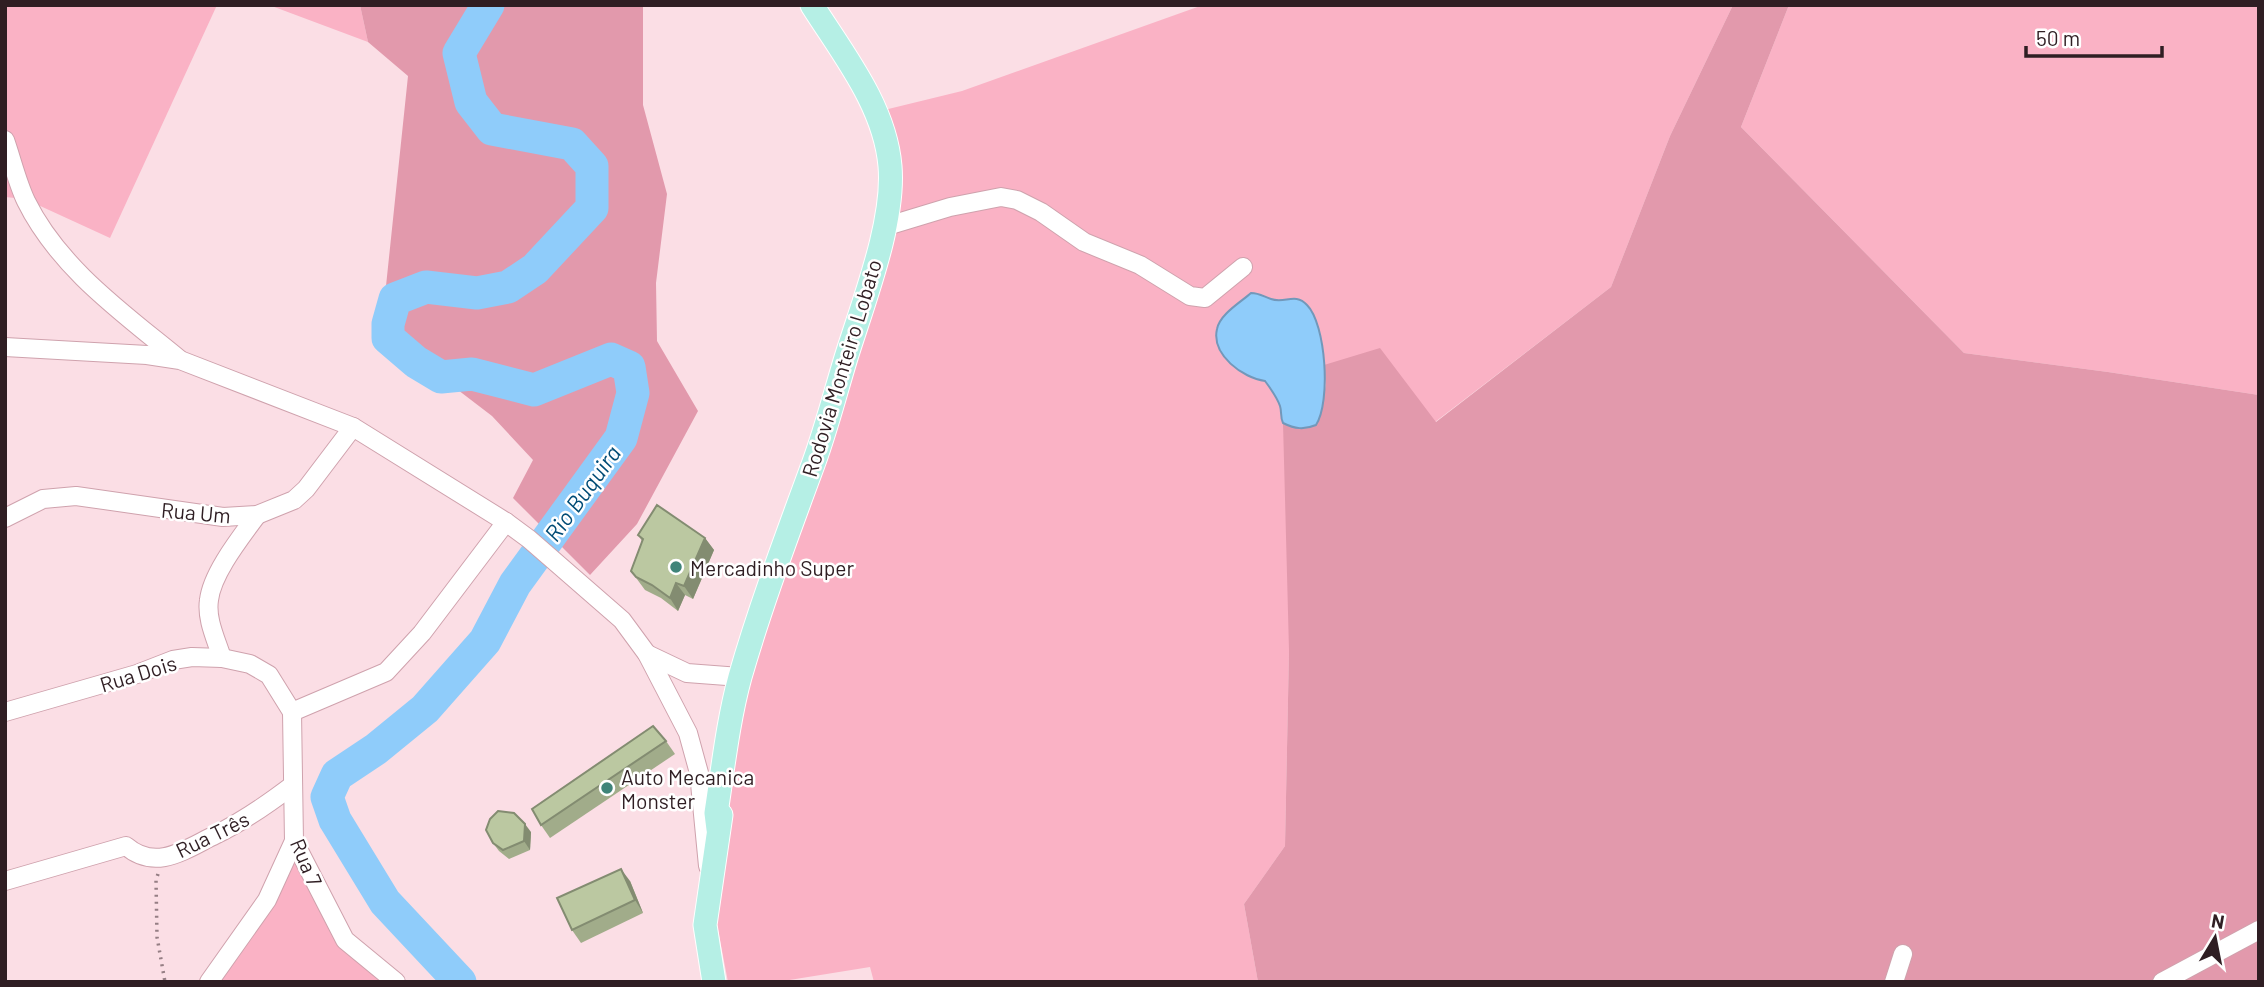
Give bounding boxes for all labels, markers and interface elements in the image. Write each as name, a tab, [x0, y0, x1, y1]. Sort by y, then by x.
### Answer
scale bar	[2026, 14, 2162, 58]
text: 50 m	[2036, 25, 2080, 50]
street label: Rodovia Monteiro Lobato	[796, 256, 886, 480]
water label: Rio Buquira	[538, 440, 626, 546]
street label: Rua Um	[160, 496, 232, 528]
place label: Mercadinho Super	[690, 555, 854, 580]
marker: Mercadinho Super	[668, 559, 684, 575]
street label: Rua Dois	[97, 650, 179, 696]
place label: Auto Mecanica Monster	[621, 764, 754, 813]
marker: Auto Mecanica Monster	[599, 780, 615, 796]
street label: Rua Três	[171, 806, 253, 862]
street label: Rua 7	[286, 835, 328, 889]
north arrow	[2180, 903, 2250, 973]
text: N	[2210, 908, 2226, 933]

